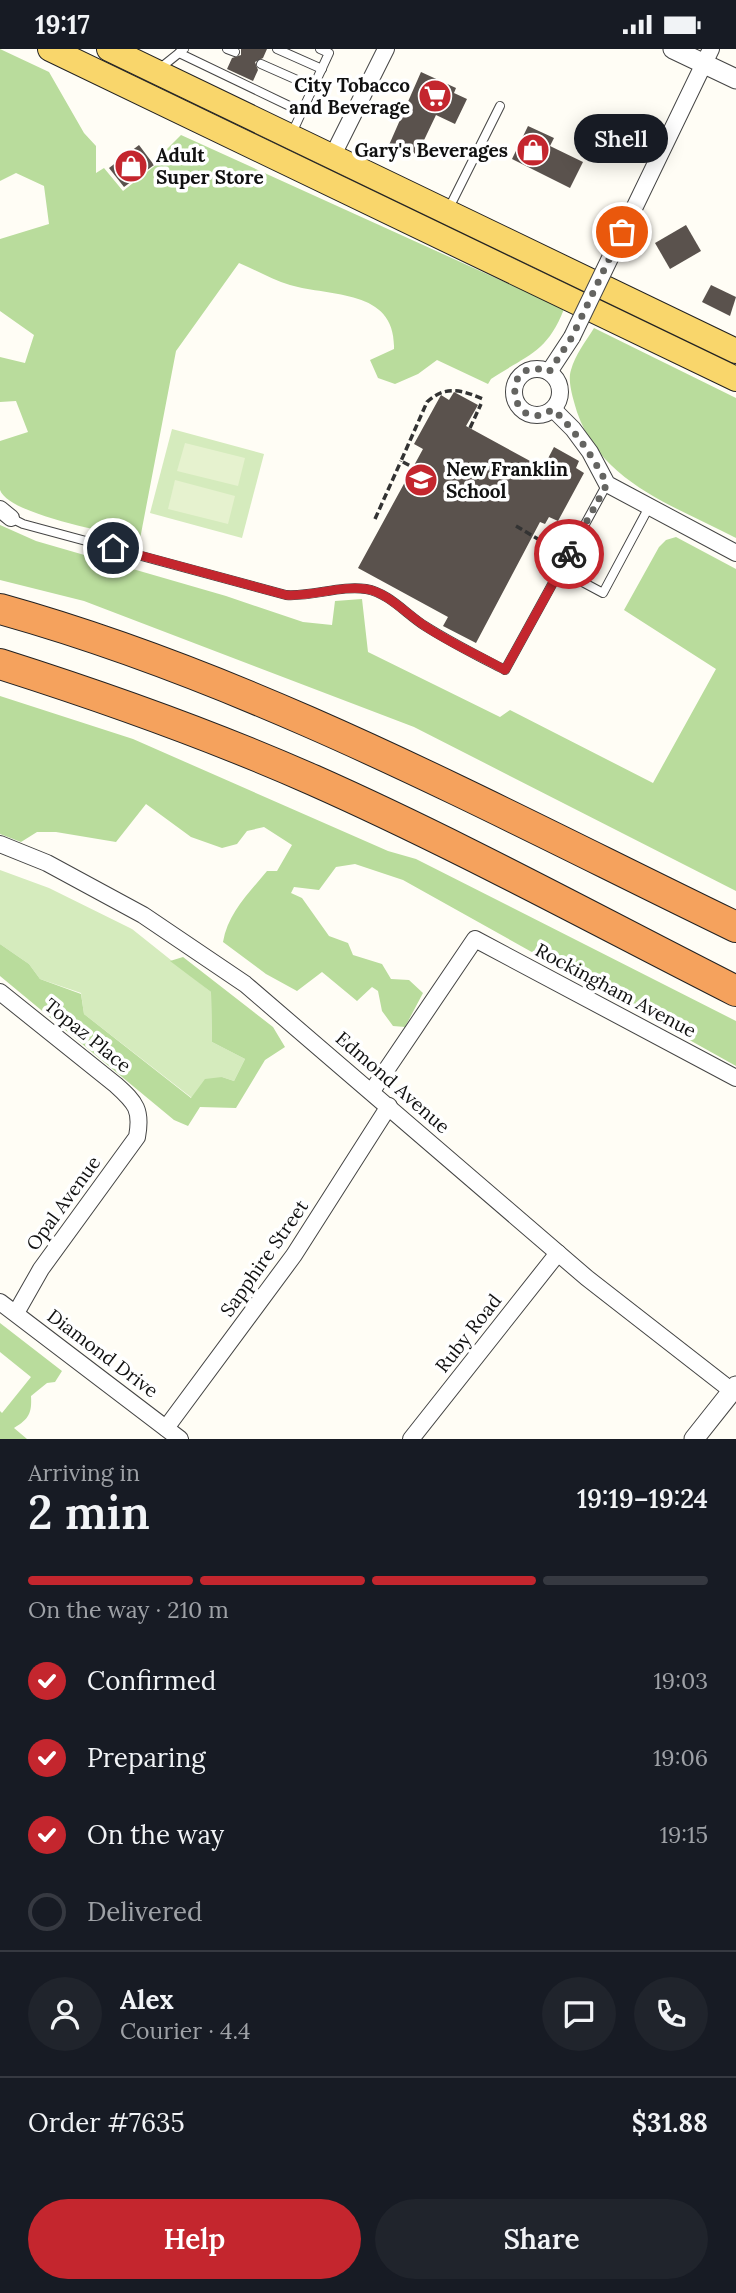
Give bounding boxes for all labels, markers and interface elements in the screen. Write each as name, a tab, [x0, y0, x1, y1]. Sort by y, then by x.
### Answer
text: 19:17	[35, 8, 90, 41]
place label: City Tobacco and Beverage	[289, 73, 410, 119]
supermarket icon: City Tobacco and Beverage	[416, 77, 454, 115]
callout: Shell	[575, 113, 669, 162]
text: Shell	[594, 124, 648, 153]
shop icon: Gary's Beverages	[514, 131, 552, 169]
place label: Gary's Beverages	[354, 138, 508, 162]
place label: Adult Super Store	[156, 143, 264, 189]
shop icon: Adult Super Store	[112, 147, 150, 185]
pin	[592, 202, 652, 262]
icon: bag	[603, 213, 641, 251]
place label: New Franklin School	[446, 457, 568, 503]
school or university icon: New Franklin School	[402, 461, 440, 499]
pin	[83, 518, 143, 578]
courier	[534, 519, 604, 589]
icon: home	[94, 529, 132, 567]
icon: bike	[550, 535, 588, 573]
street label: Rockingham Avenue	[531, 937, 701, 1043]
street label: Topaz Place	[40, 993, 136, 1077]
street label: Edmond Avenue	[331, 1026, 455, 1138]
street label: Opal Avenue	[21, 1151, 105, 1255]
street label: Sapphire Street	[215, 1194, 314, 1321]
street label: Ruby Road	[430, 1289, 506, 1377]
street label: Diamond Drive	[43, 1303, 163, 1403]
text: Arriving in	[28, 1458, 140, 1487]
text: 19:19–19:24	[577, 1482, 708, 1515]
text: 2 min	[28, 1483, 150, 1542]
text: On the way · 210 m	[28, 1595, 229, 1624]
icon: check	[28, 1662, 66, 1700]
text: Confirmed	[87, 1664, 216, 1697]
text: 19:03	[653, 1666, 708, 1695]
icon: check	[28, 1739, 66, 1777]
text: Preparing	[87, 1741, 206, 1774]
text: 19:06	[653, 1743, 708, 1772]
icon: check	[28, 1816, 66, 1854]
text: On the way	[87, 1818, 224, 1851]
text: 19:15	[660, 1820, 708, 1849]
text: Delivered	[87, 1895, 203, 1928]
button: person	[28, 1977, 102, 2051]
button: chat	[542, 1977, 616, 2051]
button: phone	[634, 1977, 708, 2051]
text: Alex	[120, 1983, 174, 2016]
text: Courier · 4.4	[120, 2016, 251, 2045]
text: Order #7635	[28, 2106, 185, 2139]
text: $31.88	[632, 2106, 708, 2139]
button: Help	[28, 2199, 361, 2279]
button: Share	[375, 2199, 708, 2279]

